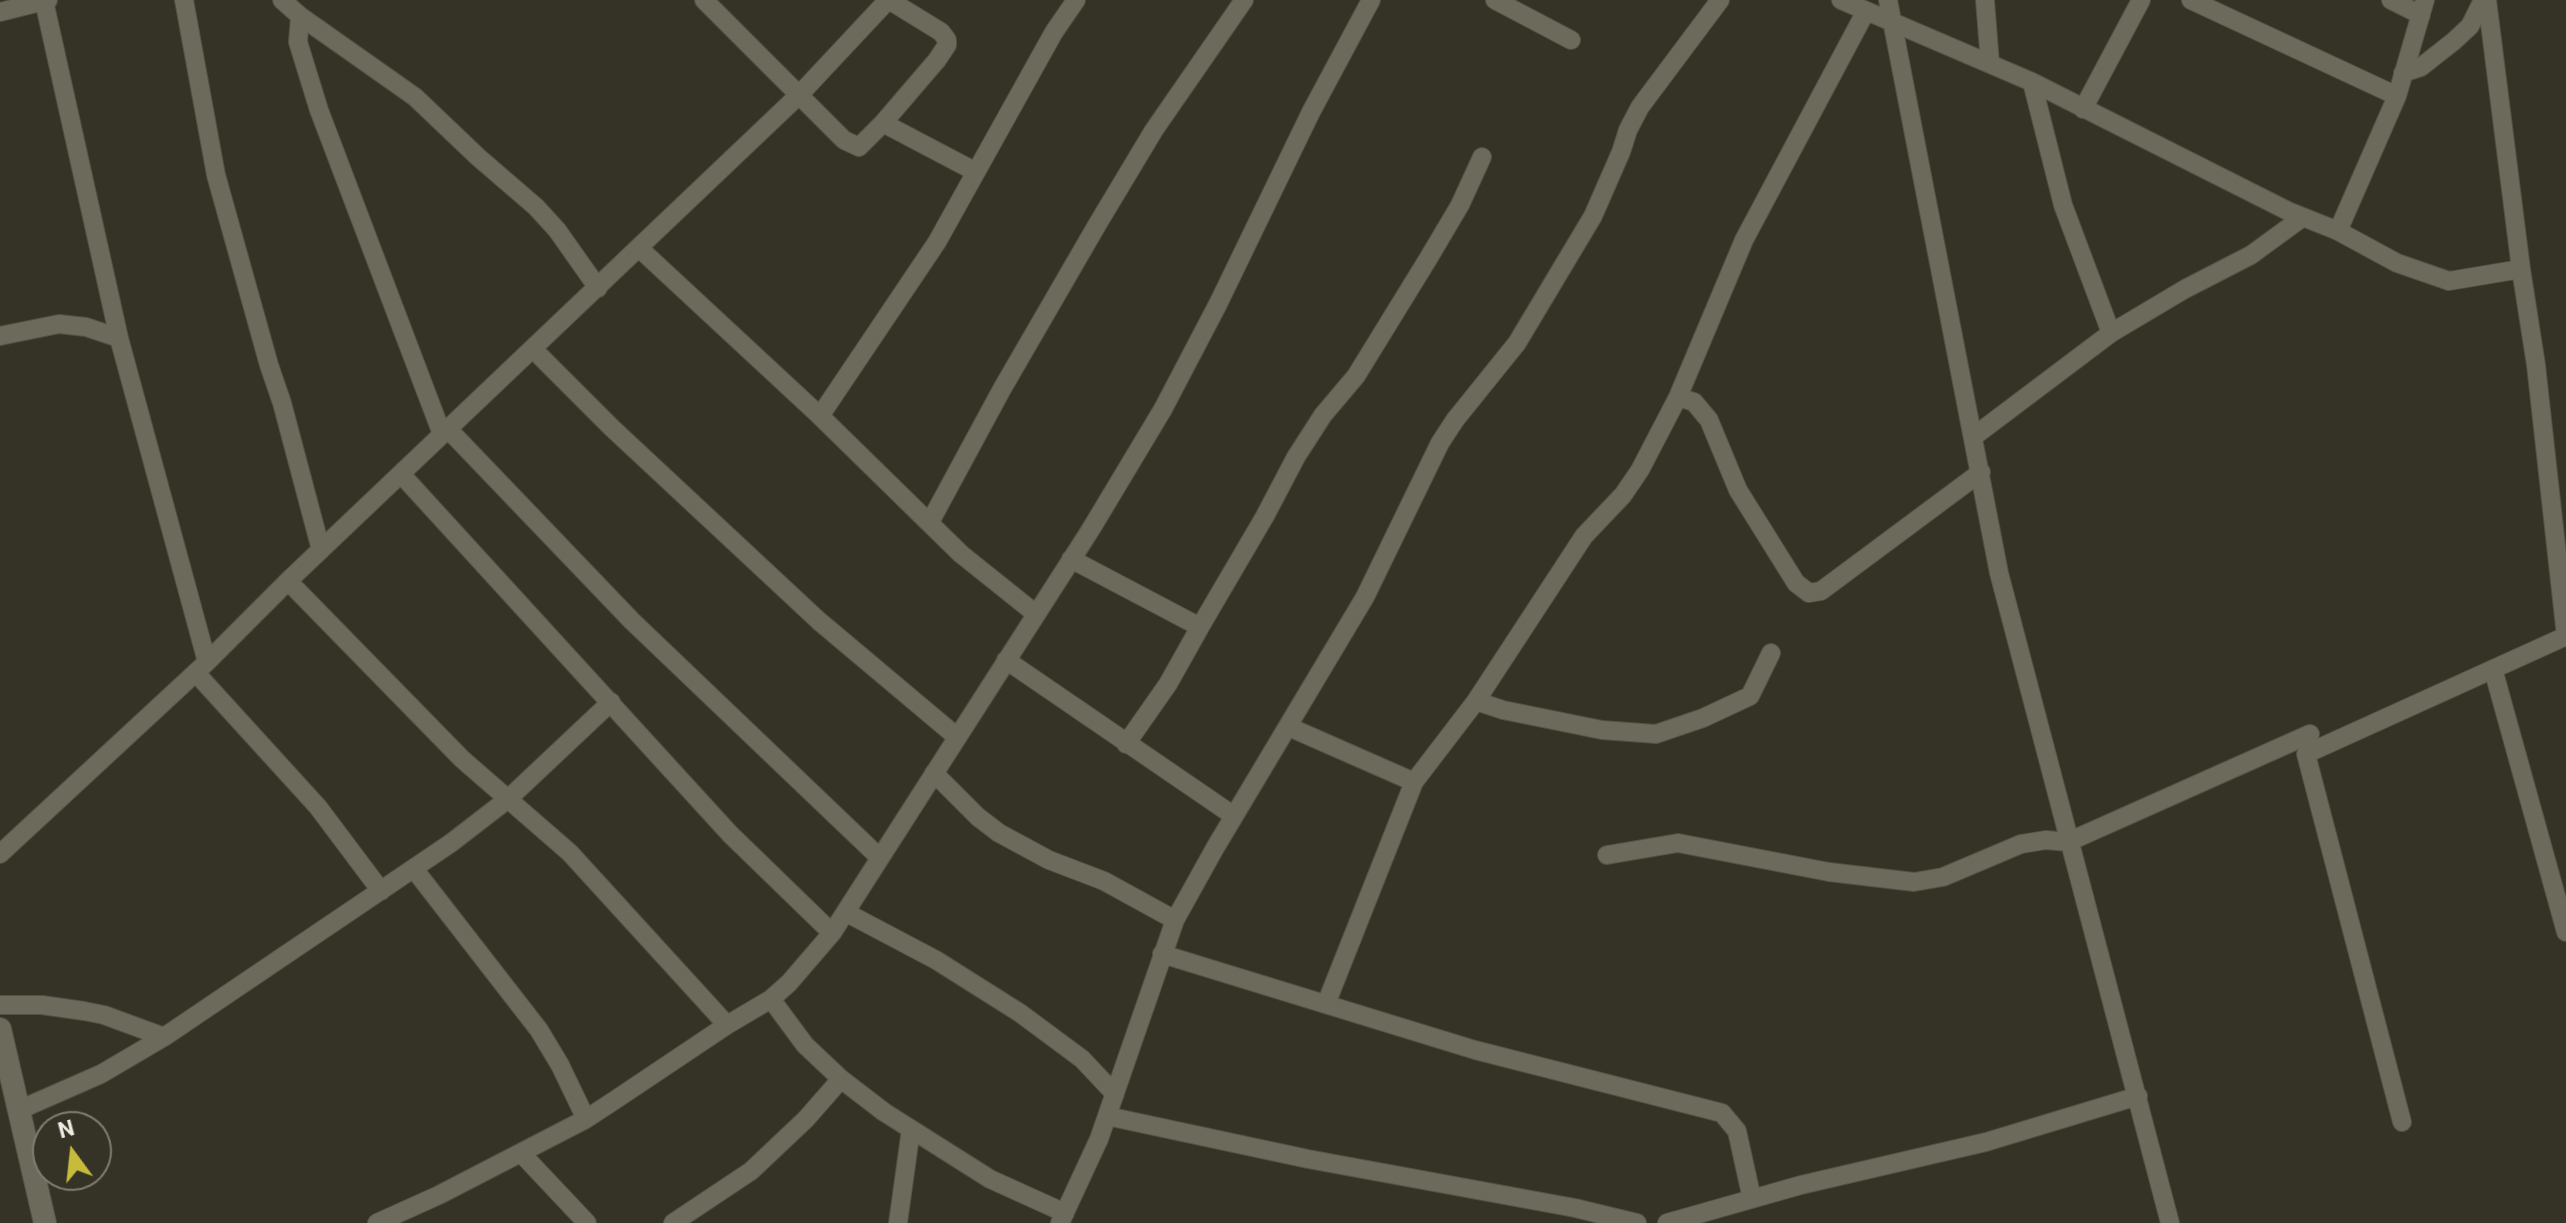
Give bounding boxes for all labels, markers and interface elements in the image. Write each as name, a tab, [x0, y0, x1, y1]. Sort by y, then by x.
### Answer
north arrow	[32, 1111, 112, 1191]
text: N	[55, 1115, 77, 1143]

